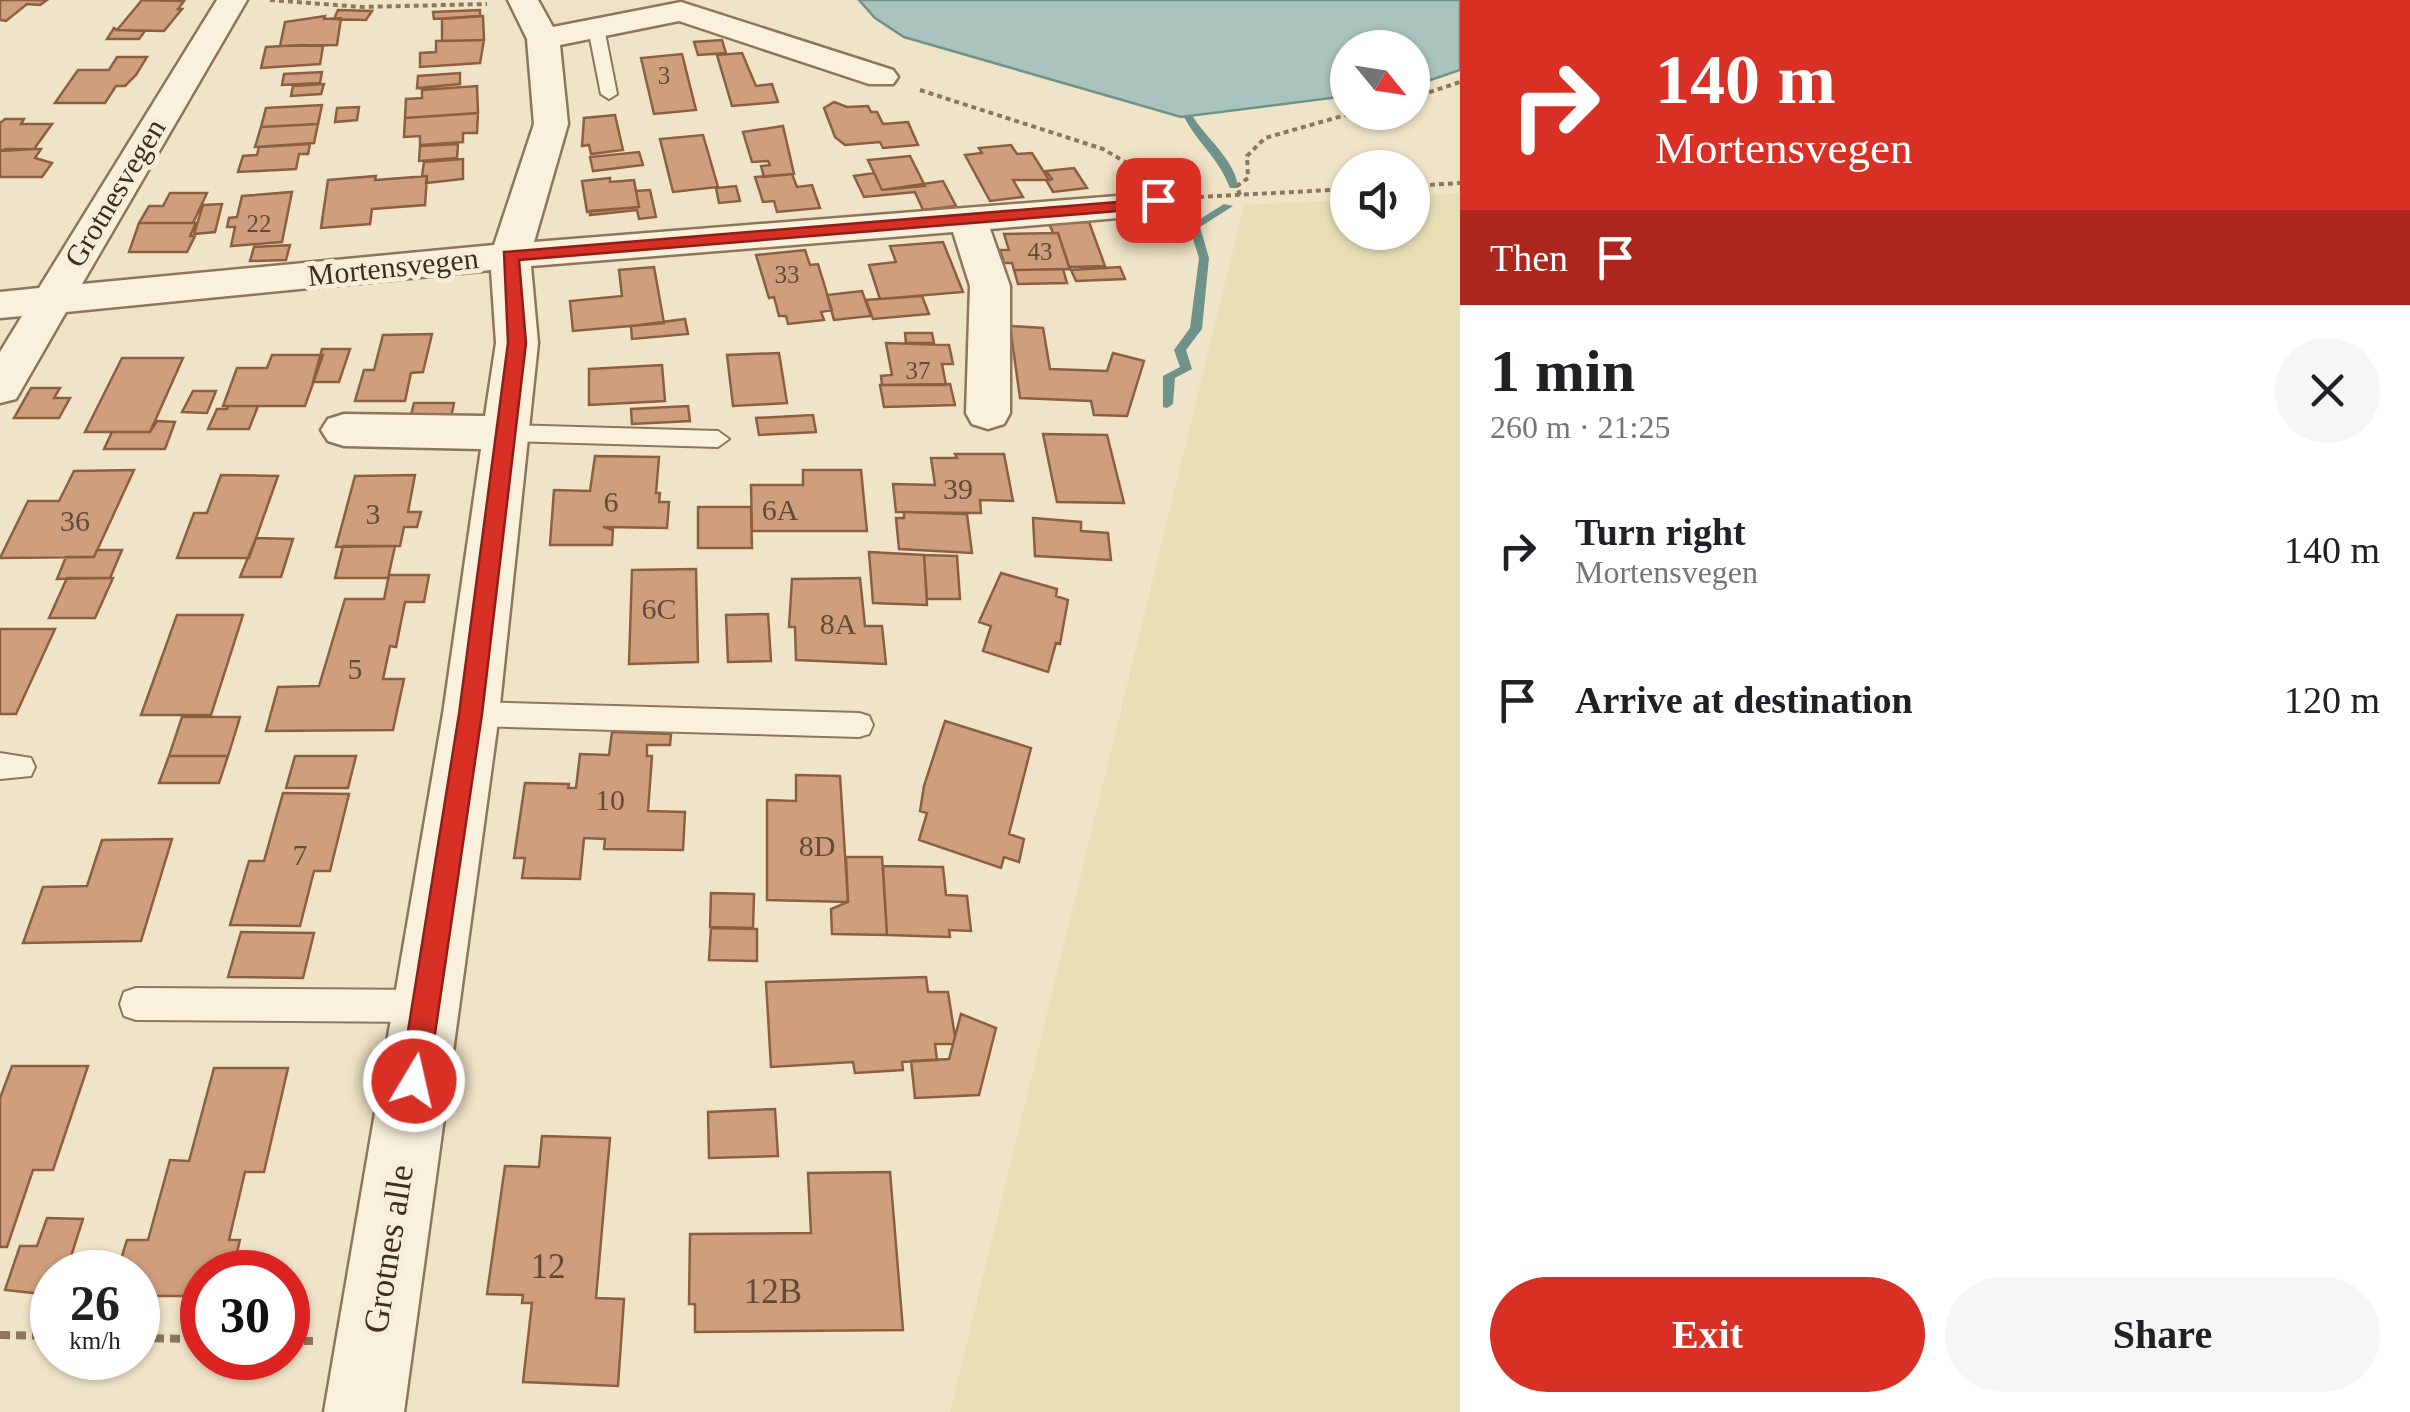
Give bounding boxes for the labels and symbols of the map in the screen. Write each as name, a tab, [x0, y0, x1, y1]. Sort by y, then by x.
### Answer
north arrow	[1330, 30, 1430, 130]
house number: 3	[658, 62, 670, 89]
street label: Grotnesvegen	[58, 113, 172, 273]
pin	[1116, 158, 1201, 243]
house number: 22	[247, 210, 272, 237]
house number: 43	[1028, 238, 1053, 265]
street label: Mortensvegen	[306, 241, 480, 292]
house number: 33	[775, 261, 800, 288]
house number: 37	[906, 357, 931, 384]
house number: 39	[943, 472, 973, 505]
house number: 6	[604, 485, 619, 518]
house number: 6A	[762, 493, 799, 526]
house number: 3	[366, 497, 381, 530]
house number: 36	[60, 504, 90, 537]
house number: 6C	[641, 592, 677, 625]
house number: 8A	[820, 607, 857, 640]
house number: 5	[348, 652, 363, 685]
house number: 10	[595, 783, 625, 816]
house number: 8D	[799, 829, 835, 862]
house number: 7	[293, 838, 308, 871]
position arrow	[362, 1029, 466, 1133]
street label: Grotnes alle	[356, 1162, 421, 1336]
house number: 12	[531, 1247, 566, 1286]
speed limit sign: 30	[180, 1250, 310, 1380]
house number: 12B	[744, 1272, 802, 1311]

